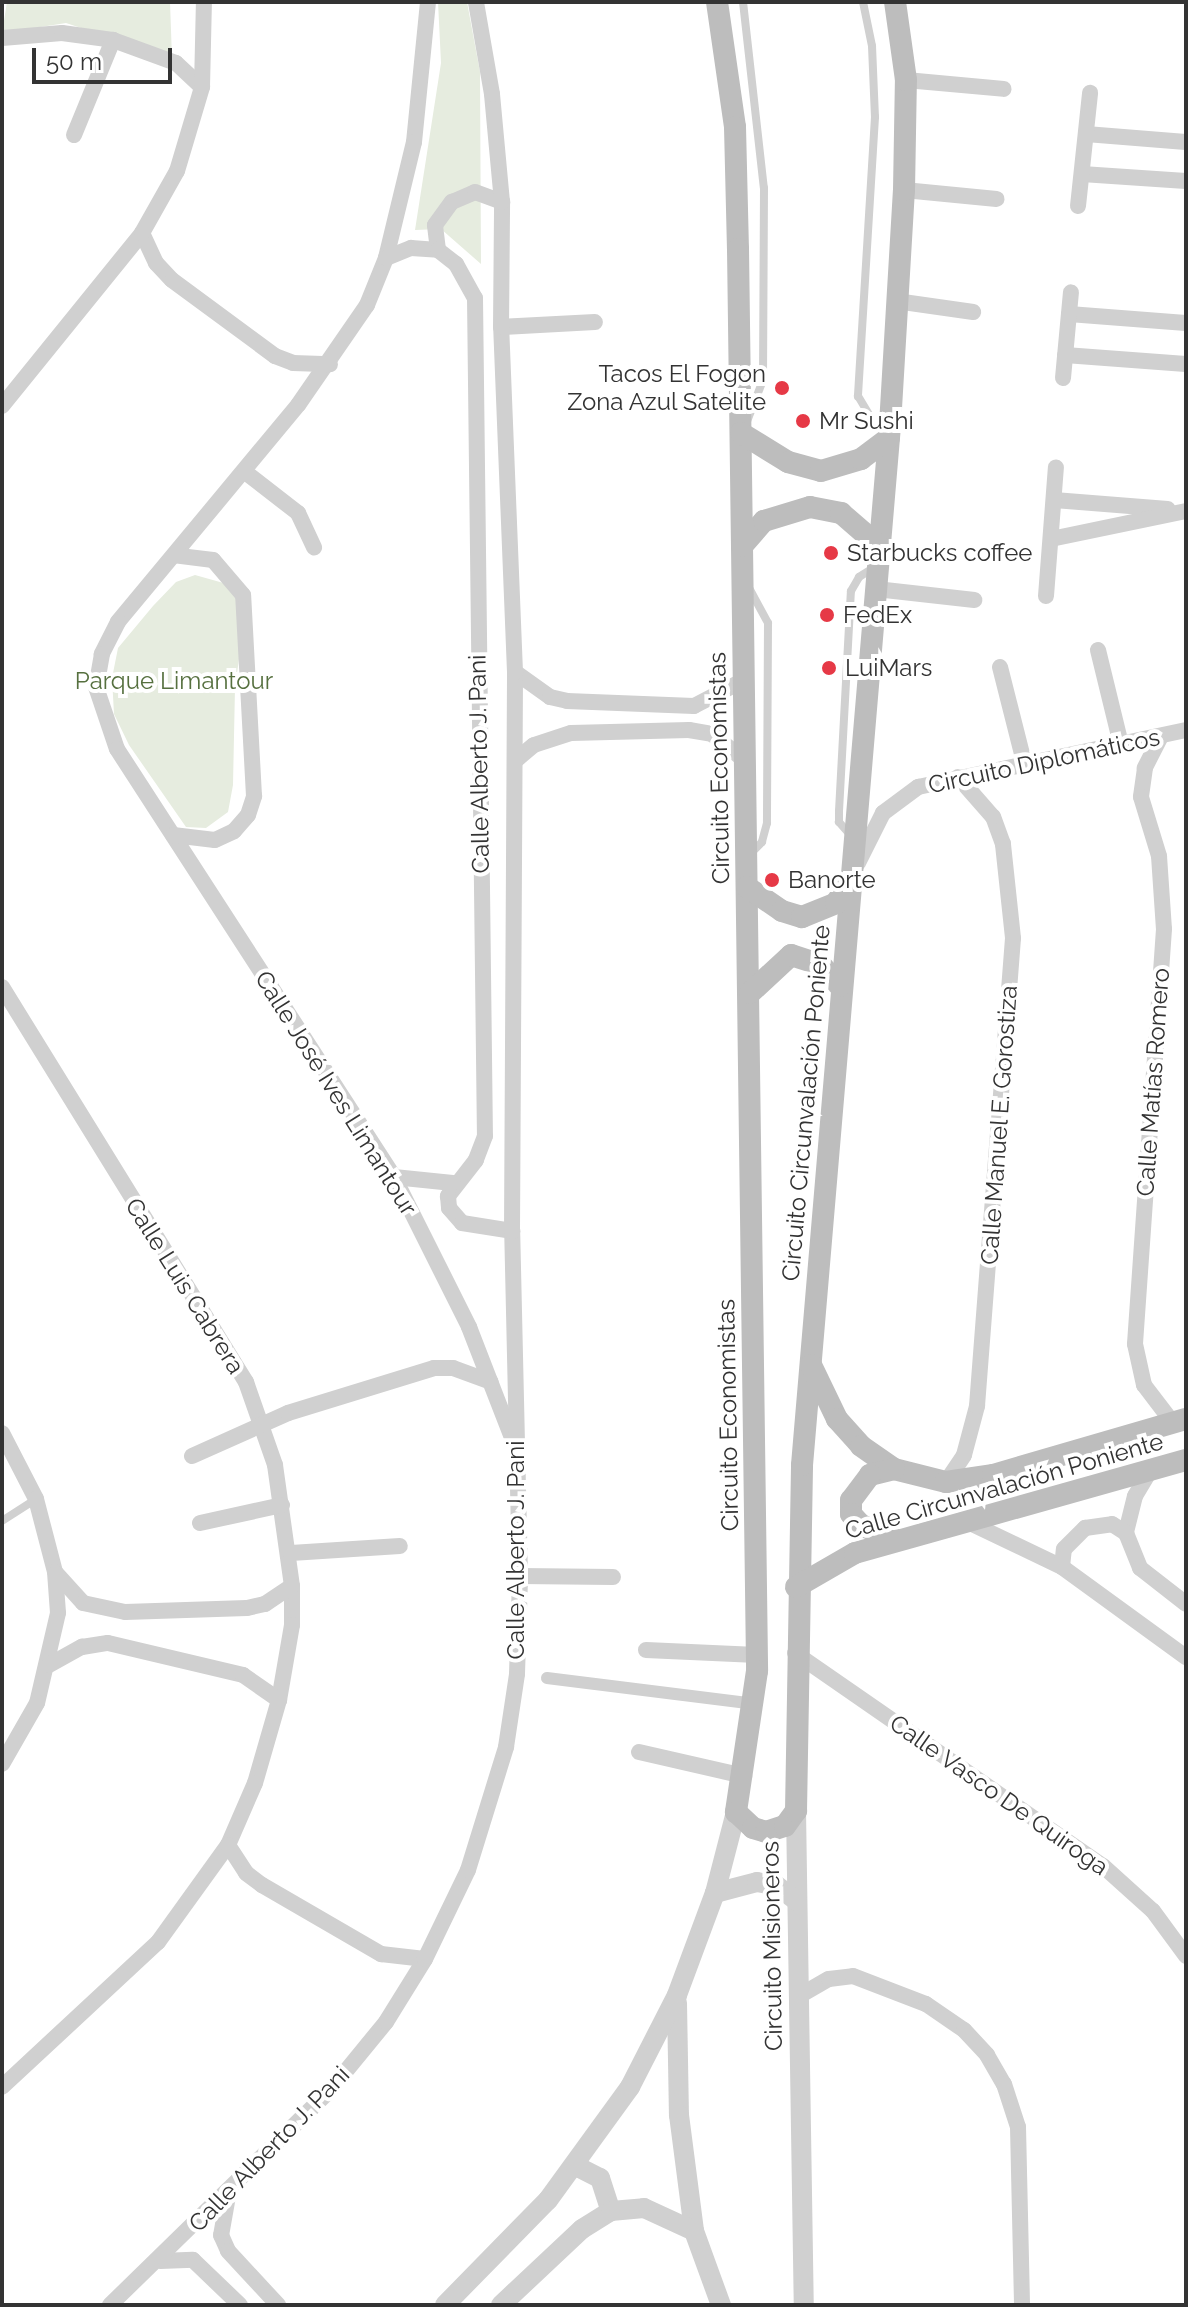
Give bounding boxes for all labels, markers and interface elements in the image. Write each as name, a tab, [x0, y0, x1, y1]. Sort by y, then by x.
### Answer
scale bar	[36, 32, 176, 82]
text: 50 m	[46, 47, 102, 76]
place label: Tacos El Fogon Zona Azul Satelite	[566, 360, 766, 416]
marker: Tacos El Fogon Zona Azul Satelite	[773, 379, 791, 397]
place label: Mr Sushi	[819, 407, 914, 435]
marker: Mr Sushi	[794, 412, 812, 430]
place label: Starbucks coffee	[847, 539, 1032, 567]
marker: Starbucks coffee	[822, 544, 840, 562]
place label: FedEx	[843, 601, 912, 629]
marker: FedEx	[818, 606, 836, 624]
street label: Circuito Economistas	[703, 652, 735, 884]
street label: Calle Alberto J. Pani	[463, 654, 495, 874]
place label: LuiMars	[845, 654, 932, 682]
marker: LuiMars	[820, 659, 838, 677]
park label: Parque Limantour	[75, 667, 273, 695]
street label: Circuito Diplomáticos	[926, 722, 1162, 800]
place label: Banorte	[788, 866, 876, 894]
marker: Banorte	[763, 871, 781, 889]
street label: Circuito Circunvalación Poniente	[776, 924, 836, 1282]
street label: Calle José Ives Limantour	[249, 965, 423, 1221]
street label: Calle Matías Romero	[1131, 967, 1175, 1197]
street label: Calle Manuel E. Gorostiza	[975, 984, 1023, 1266]
street label: Calle Luis Cabrera	[119, 1193, 251, 1379]
street label: Circuito Economistas	[712, 1299, 744, 1531]
street label: Calle Circunvalación Poniente	[842, 1427, 1166, 1545]
street label: Calle Alberto J. Pani	[502, 1440, 530, 1660]
street label: Calle Vasco De Quiroga	[884, 1708, 1114, 1882]
street label: Circuito Misioneros	[756, 1841, 788, 2051]
street label: Calle Alberto J. Pani	[182, 2060, 356, 2238]

